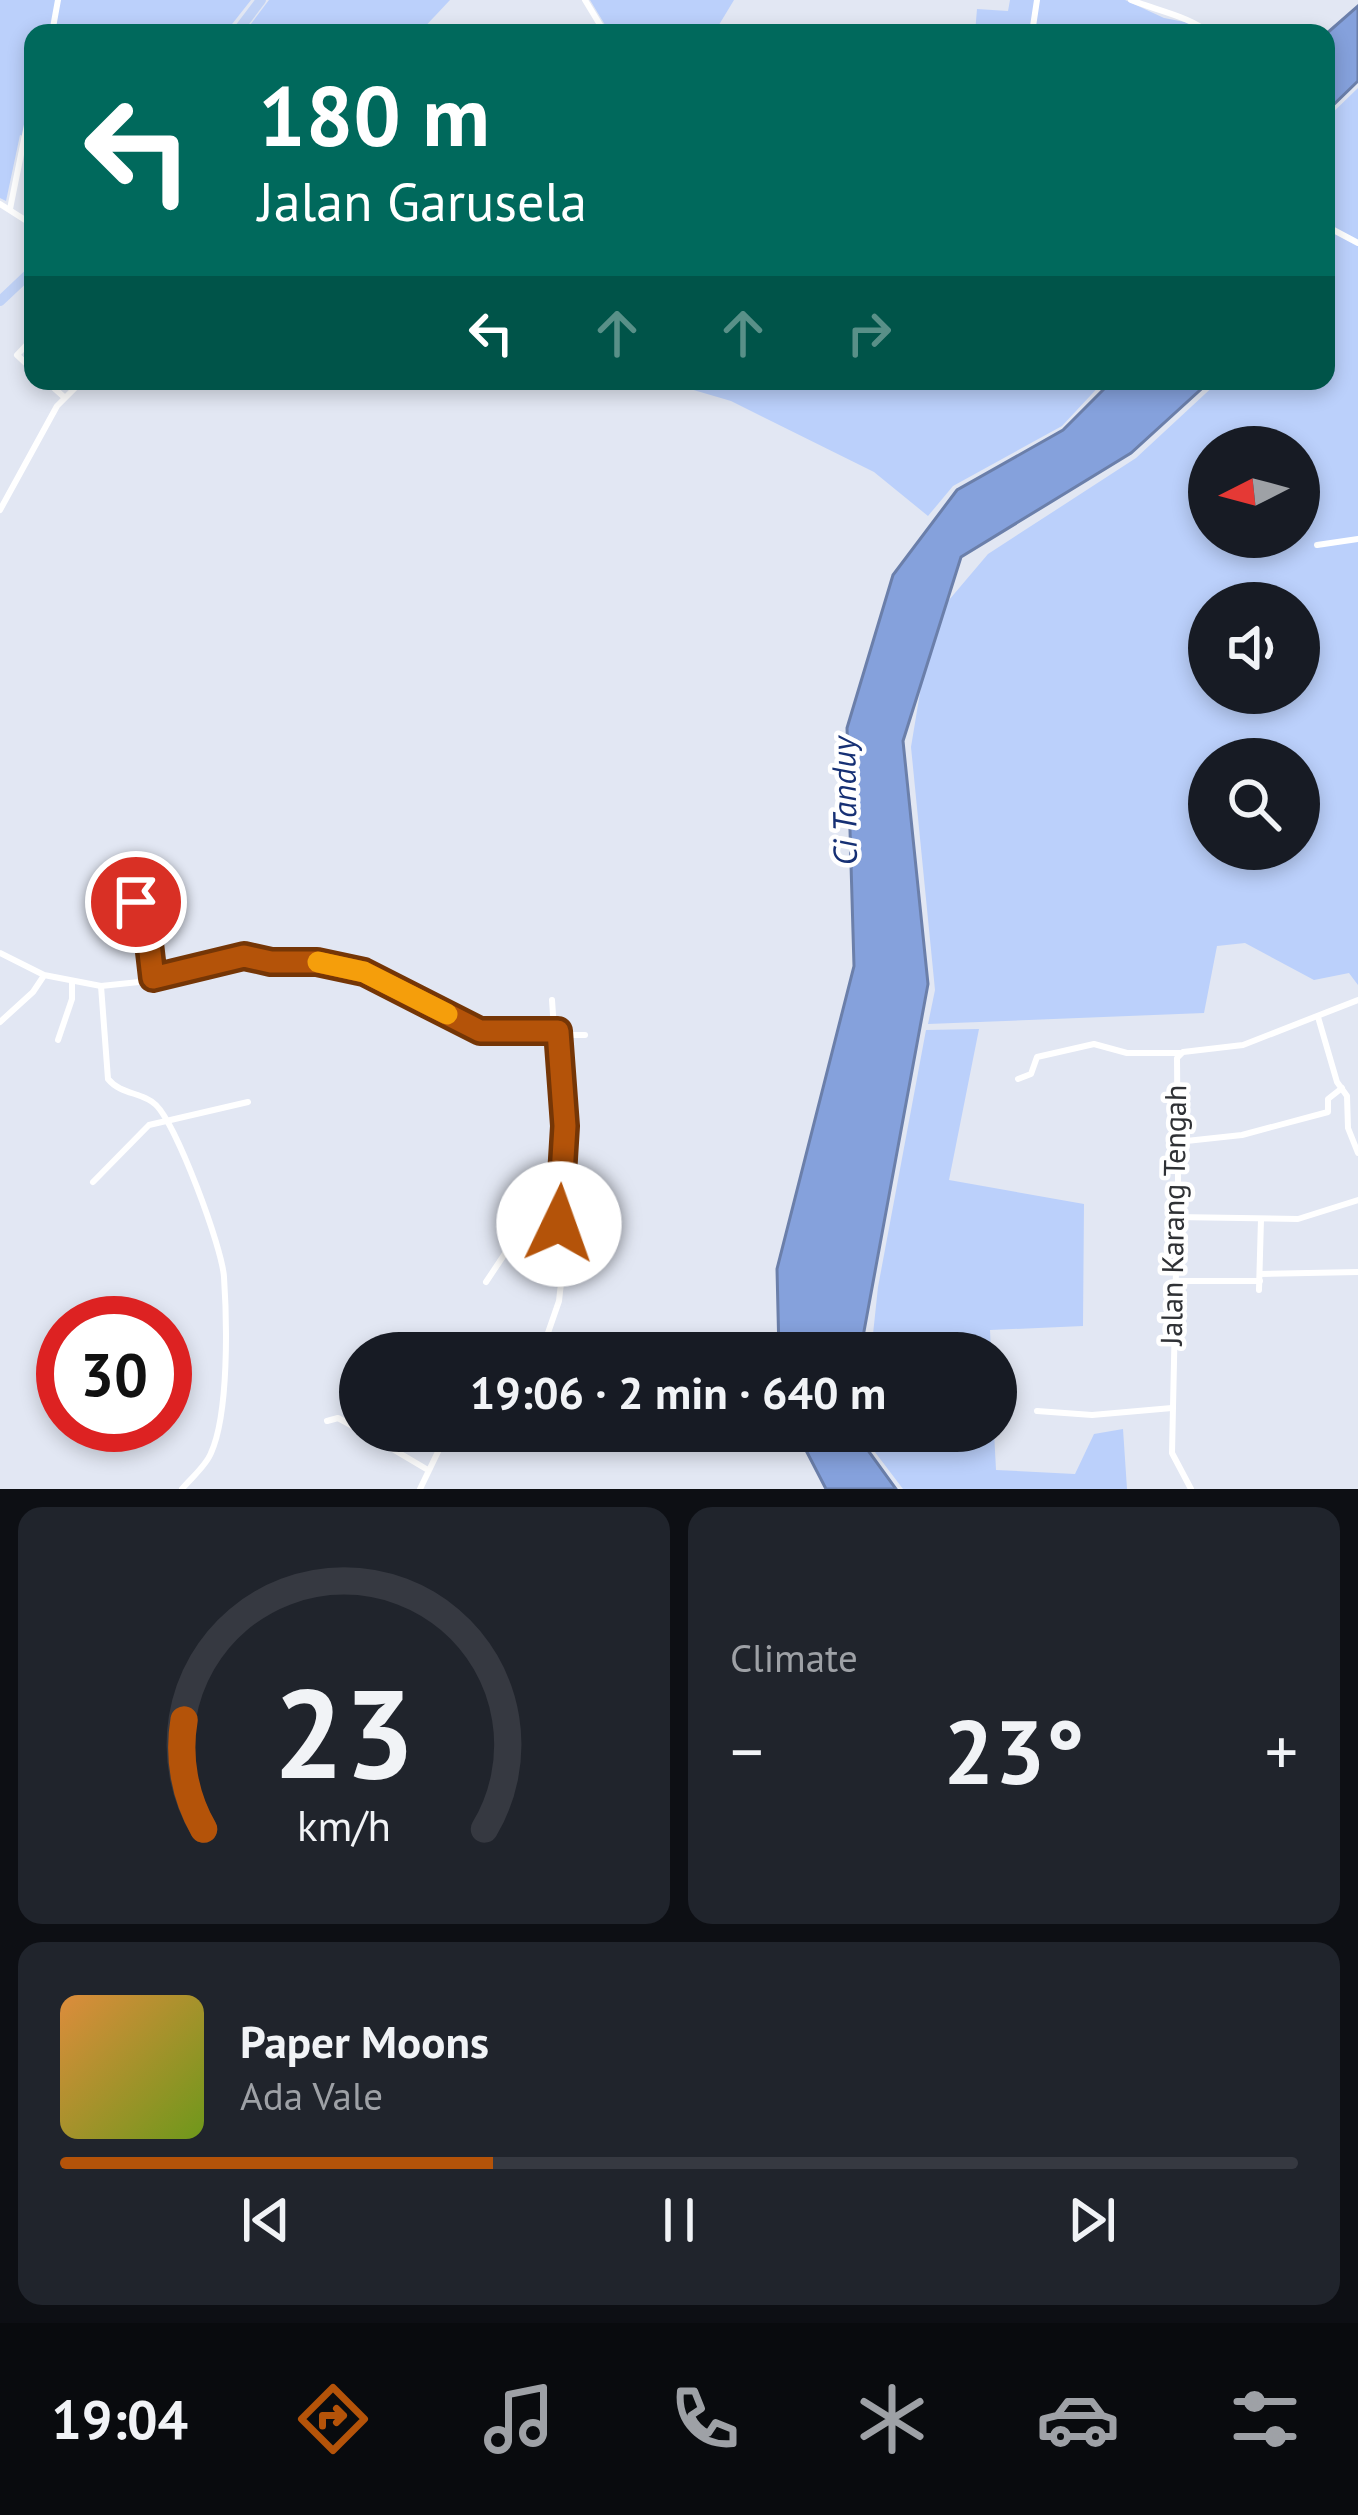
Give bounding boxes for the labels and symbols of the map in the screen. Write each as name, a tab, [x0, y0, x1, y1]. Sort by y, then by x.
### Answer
north arrow	[1188, 426, 1320, 558]
water label: Ci Tanduy	[821, 734, 866, 866]
pin	[85, 851, 187, 953]
street label: Jalan Karang Tengah	[1151, 1084, 1194, 1348]
position arrow	[496, 1161, 622, 1287]
speed limit sign: 30	[36, 1296, 192, 1452]

